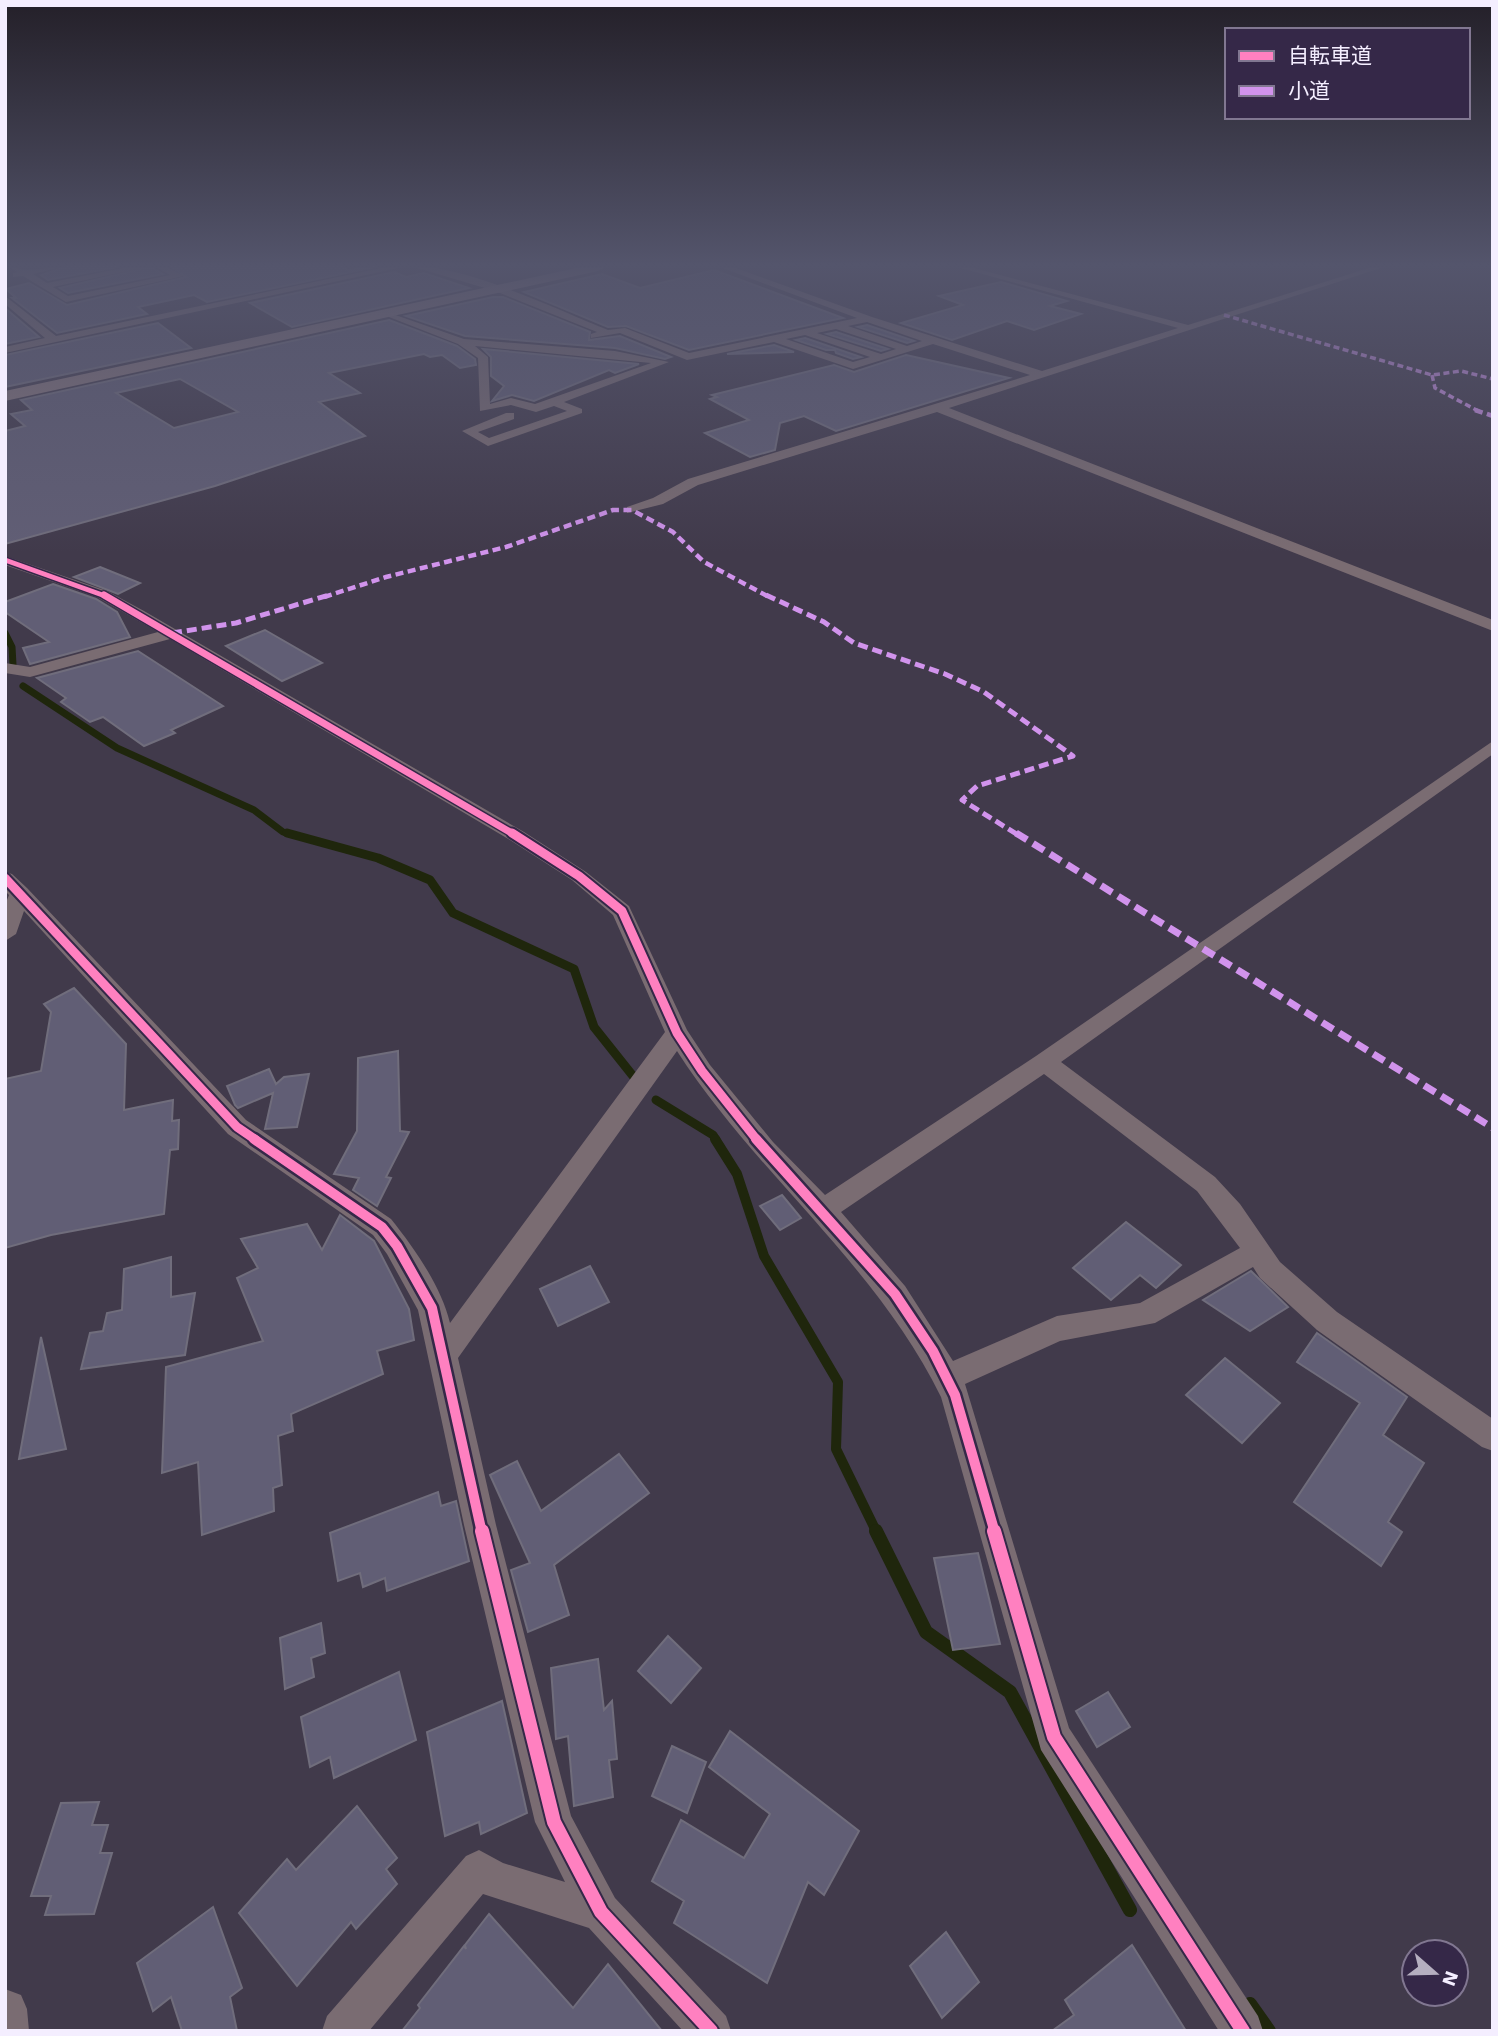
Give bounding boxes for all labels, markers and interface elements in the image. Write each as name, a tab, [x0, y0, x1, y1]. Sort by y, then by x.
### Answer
legend	[1225, 28, 1470, 119]
text: 自転車道	[1288, 43, 1372, 68]
text: 小道	[1288, 78, 1330, 103]
north arrow	[1400, 1938, 1470, 2008]
text: N	[1437, 1968, 1464, 1989]

